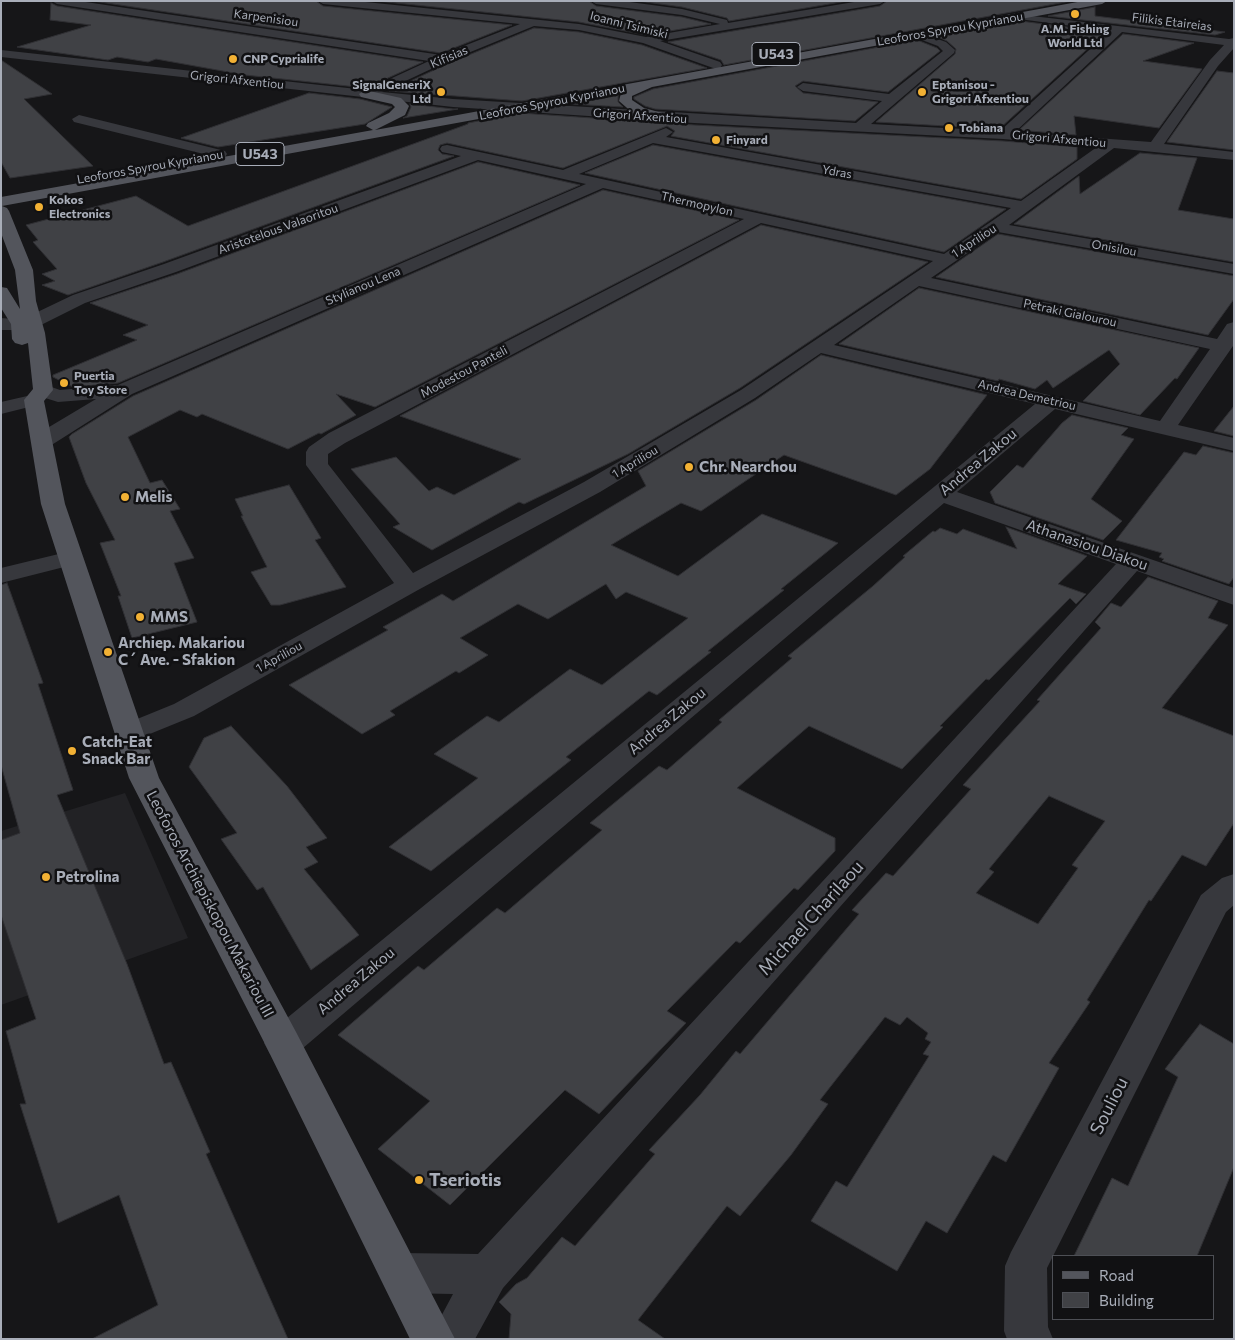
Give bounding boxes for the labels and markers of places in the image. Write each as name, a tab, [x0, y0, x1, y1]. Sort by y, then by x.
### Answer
marker: A.M. Fishing World Ltd	[1069, 8, 1081, 20]
place label: A.M. Fishing World Ltd	[1041, 22, 1109, 50]
place label: CNP Cyprialife	[243, 52, 324, 66]
marker: CNP Cyprialife	[227, 53, 239, 65]
place label: SignalGeneriX Ltd	[352, 78, 431, 106]
place label: Eptanisou - Grigori Afxentiou	[932, 78, 1029, 106]
marker: SignalGeneriX Ltd	[435, 86, 447, 98]
marker: Eptanisou - Grigori Afxentiou	[916, 86, 928, 98]
place label: Tobiana	[959, 121, 1003, 135]
marker: Tobiana	[943, 122, 955, 134]
place label: Finyard	[726, 133, 768, 147]
marker: Finyard	[710, 134, 722, 146]
place label: Kokos Electronics	[49, 193, 110, 221]
marker: Kokos Electronics	[33, 201, 45, 213]
place label: Puertia Toy Store	[74, 369, 127, 397]
marker: Puertia Toy Store	[58, 377, 70, 389]
place label: Chr. Nearchou	[699, 458, 797, 476]
marker: Chr. Nearchou	[683, 461, 695, 473]
place label: Melis	[135, 488, 173, 506]
marker: Melis	[119, 491, 131, 503]
place label: MMS	[150, 608, 188, 626]
marker: MMS	[134, 611, 146, 623]
place label: Archiep. Makariou C´ Ave. - Sfakion	[118, 634, 245, 669]
marker: Archiep. Makariou C´ Ave. - Sfakion	[102, 646, 114, 658]
place label: Catch-Eat Snack Bar	[82, 733, 152, 768]
marker: Catch-Eat Snack Bar	[66, 745, 78, 757]
place label: Petrolina	[56, 868, 119, 886]
marker: Petrolina	[40, 871, 52, 883]
place label: Tseriotis	[429, 1169, 501, 1191]
marker: Tseriotis	[413, 1174, 425, 1186]

